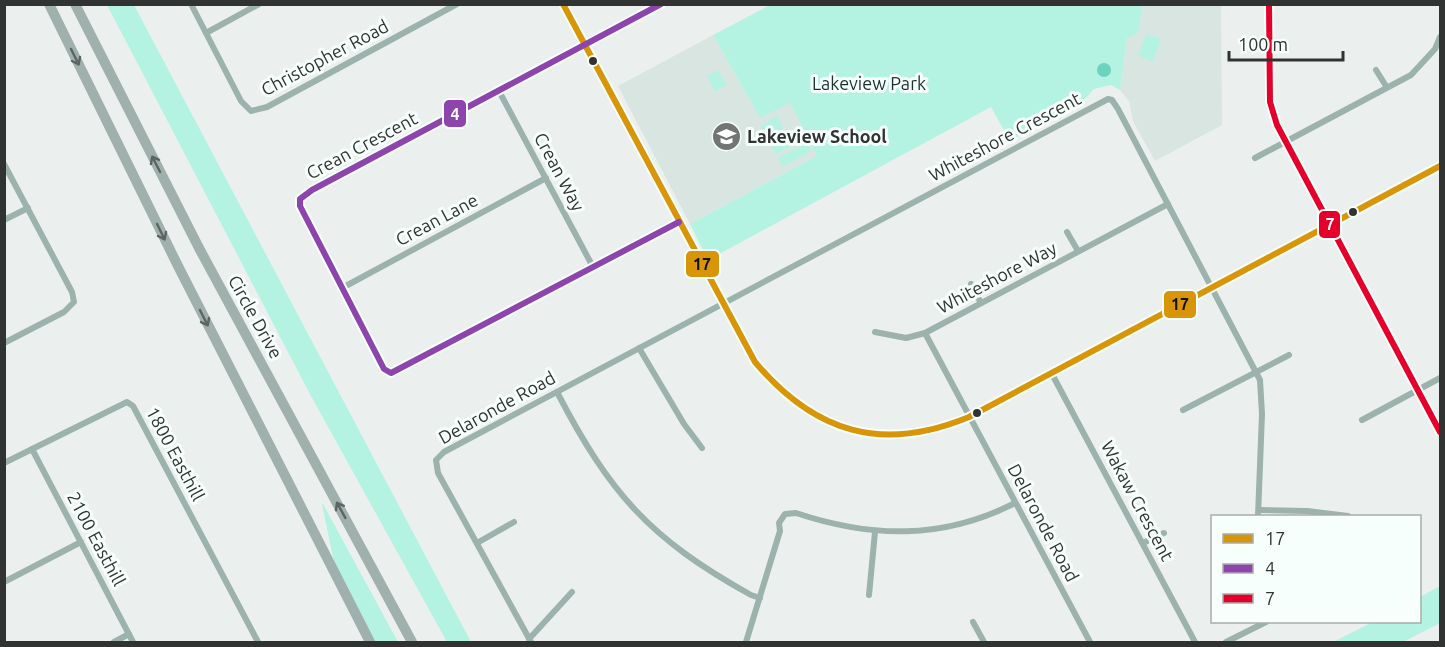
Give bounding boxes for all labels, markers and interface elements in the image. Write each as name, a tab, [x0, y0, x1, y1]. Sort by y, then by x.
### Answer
street label: Christopher Road	[258, 15, 392, 99]
scale bar	[1229, 24, 1343, 62]
text: 100 m	[1238, 34, 1288, 54]
one-way arrow	[70, 47, 82, 65]
unlabelled marker	[587, 55, 599, 67]
park label: Lakeview Park	[812, 73, 926, 93]
street label: Whiteshore Crescent	[925, 88, 1084, 185]
line badge: 4	[443, 99, 467, 128]
text: 4	[450, 105, 460, 123]
street label: Crean Crescent	[303, 108, 420, 183]
school or university icon: Lakeview School	[710, 121, 742, 153]
place label: Lakeview School	[747, 126, 887, 146]
street label: Crean Way	[531, 129, 589, 214]
one-way arrow	[150, 156, 161, 174]
street label: Crean Lane	[392, 189, 481, 249]
unlabelled marker	[1347, 206, 1359, 218]
line badge: 7	[1318, 210, 1341, 239]
text: 7	[1325, 215, 1335, 233]
one-way arrow	[156, 223, 168, 241]
street label: Whiteshore Way	[934, 237, 1060, 317]
line badge: 17	[685, 250, 720, 278]
text: 17	[693, 255, 711, 273]
street label: Circle Drive	[225, 271, 287, 362]
line badge: 17	[1163, 290, 1197, 319]
text: 17	[1171, 295, 1189, 313]
one-way arrow	[199, 309, 211, 327]
street label: Delaronde Road	[435, 367, 558, 447]
street label: 1800 Easthill	[143, 403, 209, 504]
unlabelled marker	[971, 407, 983, 419]
street label: Wakaw Crescent	[1098, 437, 1178, 564]
street label: Delaronde Road	[1004, 460, 1083, 585]
street label: 2100 Easthill	[64, 488, 130, 589]
one-way arrow	[335, 502, 347, 519]
legend	[1211, 515, 1421, 623]
text: 17	[1265, 528, 1285, 548]
text: 4	[1265, 558, 1275, 578]
text: 7	[1265, 588, 1275, 608]

